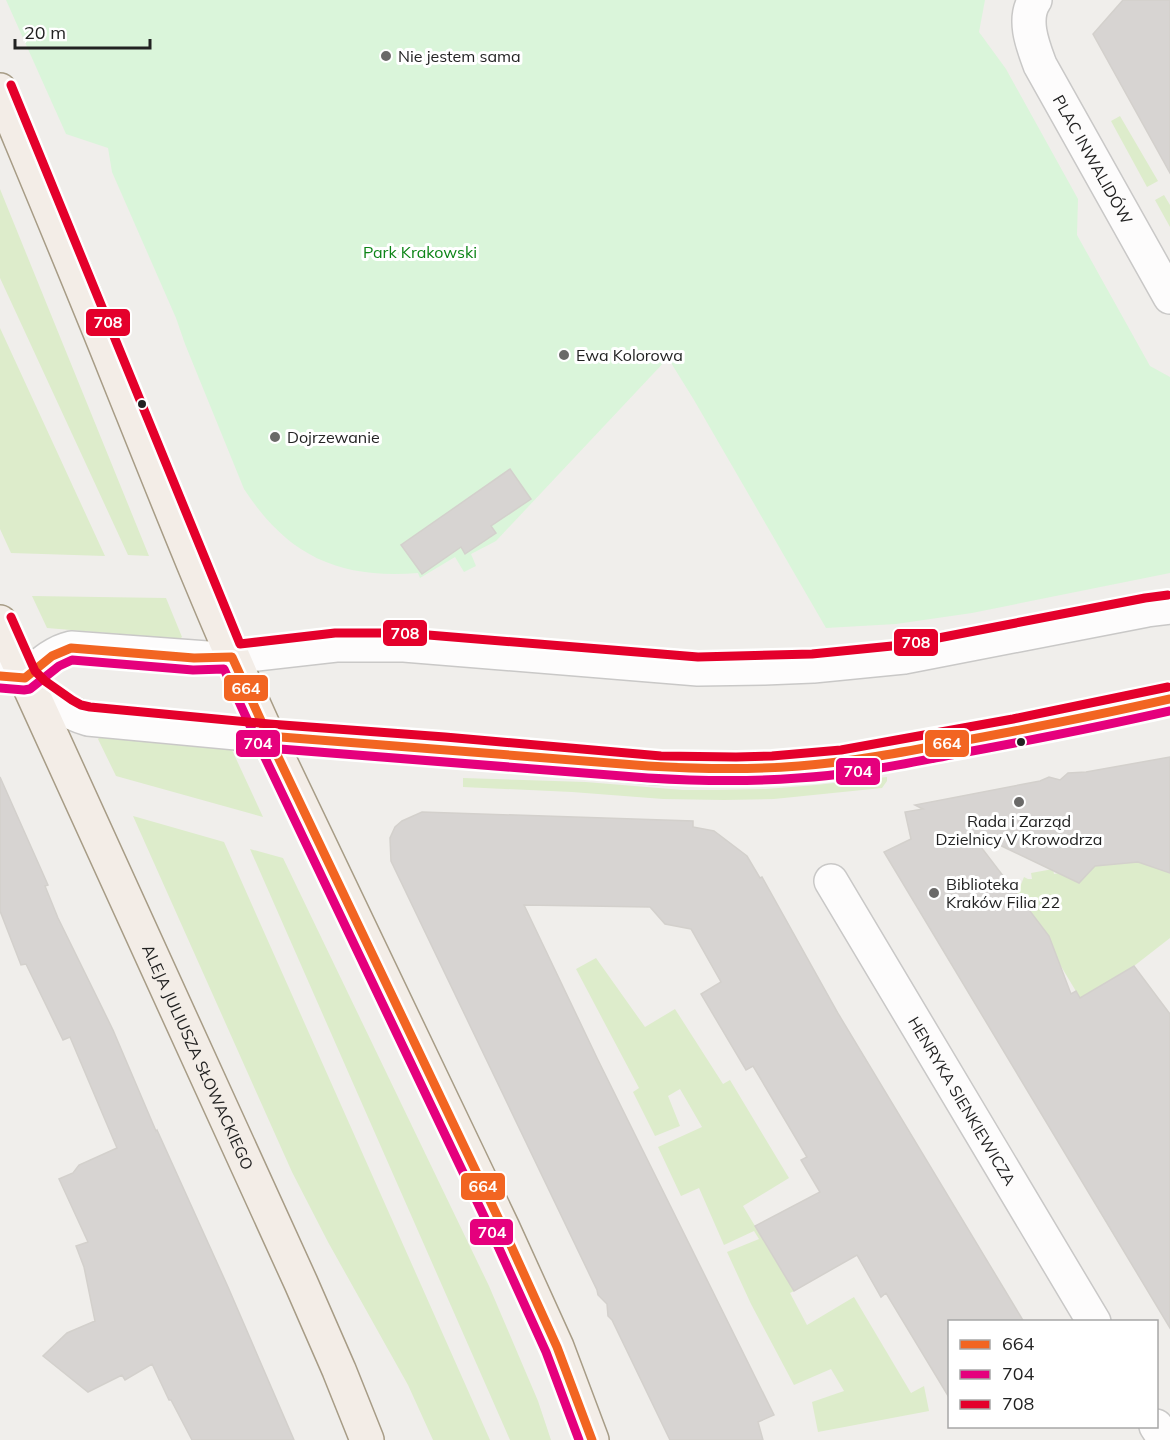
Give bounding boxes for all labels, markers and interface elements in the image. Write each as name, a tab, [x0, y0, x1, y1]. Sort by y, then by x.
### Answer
scale bar	[15, 12, 150, 50]
text: 20 m	[24, 21, 66, 44]
place label: Nie jestem sama	[398, 46, 521, 66]
marker: Nie jestem sama	[379, 49, 393, 63]
street label: PLAC INWALIDÓW	[1049, 91, 1137, 228]
park label: Park Krakowski	[363, 242, 477, 262]
line badge: 708	[85, 308, 131, 337]
text: 708	[94, 312, 123, 332]
place label: Ewa Kolorowa	[576, 345, 683, 365]
marker: Ewa Kolorowa	[557, 348, 571, 362]
unlabelled marker	[136, 398, 148, 410]
place label: Dojrzewanie	[287, 427, 380, 447]
marker: Dojrzewanie	[268, 430, 282, 444]
line badge: 708	[382, 619, 428, 647]
text: 708	[391, 623, 420, 643]
line badge: 708	[893, 628, 939, 657]
text: 708	[902, 632, 931, 652]
line badge: 664	[223, 674, 269, 702]
text: 664	[232, 678, 261, 698]
line badge: 704	[235, 729, 281, 758]
line badge: 664	[924, 729, 970, 758]
text: 704	[244, 733, 273, 753]
text: 664	[933, 733, 962, 753]
unlabelled marker	[1015, 736, 1027, 748]
line badge: 704	[835, 757, 881, 786]
text: 704	[844, 761, 873, 781]
marker: Rada i Zarząd Dzielnicy V Krowodrza	[1012, 795, 1026, 809]
place label: Rada i Zarząd Dzielnicy V Krowodrza	[936, 811, 1102, 849]
place label: Biblioteka Kraków Filia 22	[946, 874, 1060, 912]
marker: Biblioteka Kraków Filia 22	[927, 886, 941, 900]
street label: ALEJA JULIUSZA SŁOWACKIEGO	[138, 941, 258, 1173]
street label: HENRYKA SIENKIEWICZA	[904, 1013, 1020, 1189]
line badge: 664	[460, 1172, 506, 1201]
text: 664	[469, 1176, 498, 1196]
line badge: 704	[469, 1218, 514, 1246]
text: 704	[478, 1222, 507, 1242]
legend	[948, 1320, 1158, 1428]
text: 664	[1002, 1332, 1035, 1355]
text: 704	[1002, 1362, 1035, 1385]
text: 708	[1002, 1392, 1034, 1415]

